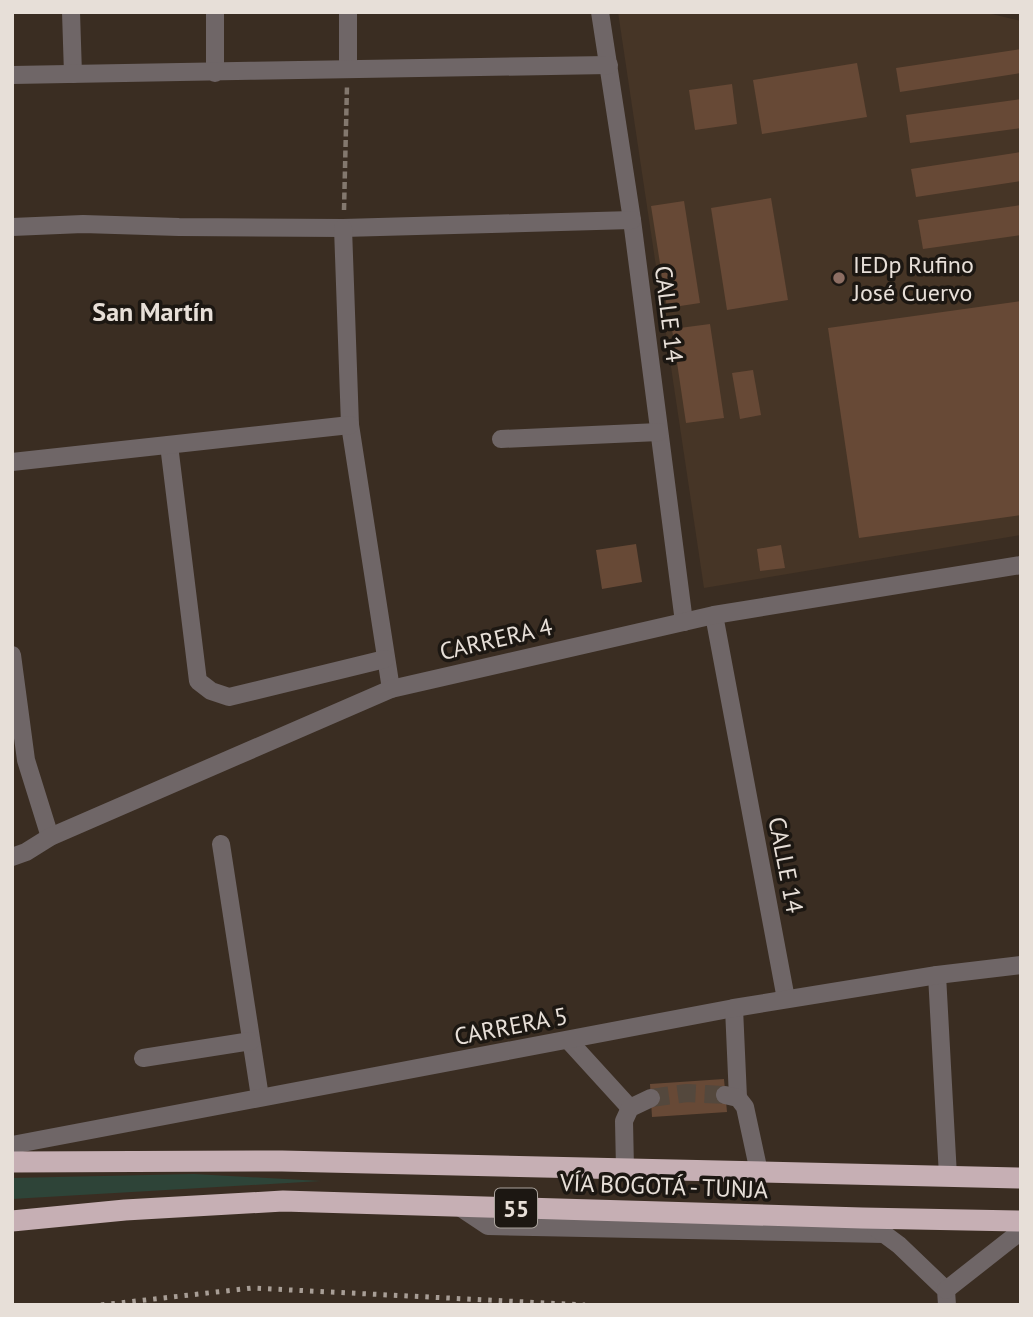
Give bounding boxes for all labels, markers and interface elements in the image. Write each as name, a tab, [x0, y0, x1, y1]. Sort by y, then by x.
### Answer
place label: IEDp Rufino José Cuervo	[852, 249, 974, 308]
street label: CALLE 14	[648, 264, 690, 364]
marker: IEDp Rufino José Cuervo	[831, 270, 847, 286]
district label: San Martín	[92, 295, 214, 328]
street label: CARRERA 4	[437, 611, 555, 667]
street label: CALLE 14	[761, 814, 811, 916]
street label: CARRERA 5	[452, 1000, 570, 1052]
street label: VÍA BOGOTÁ - TUNJA	[558, 1167, 769, 1205]
road number: 55	[495, 1189, 537, 1228]

